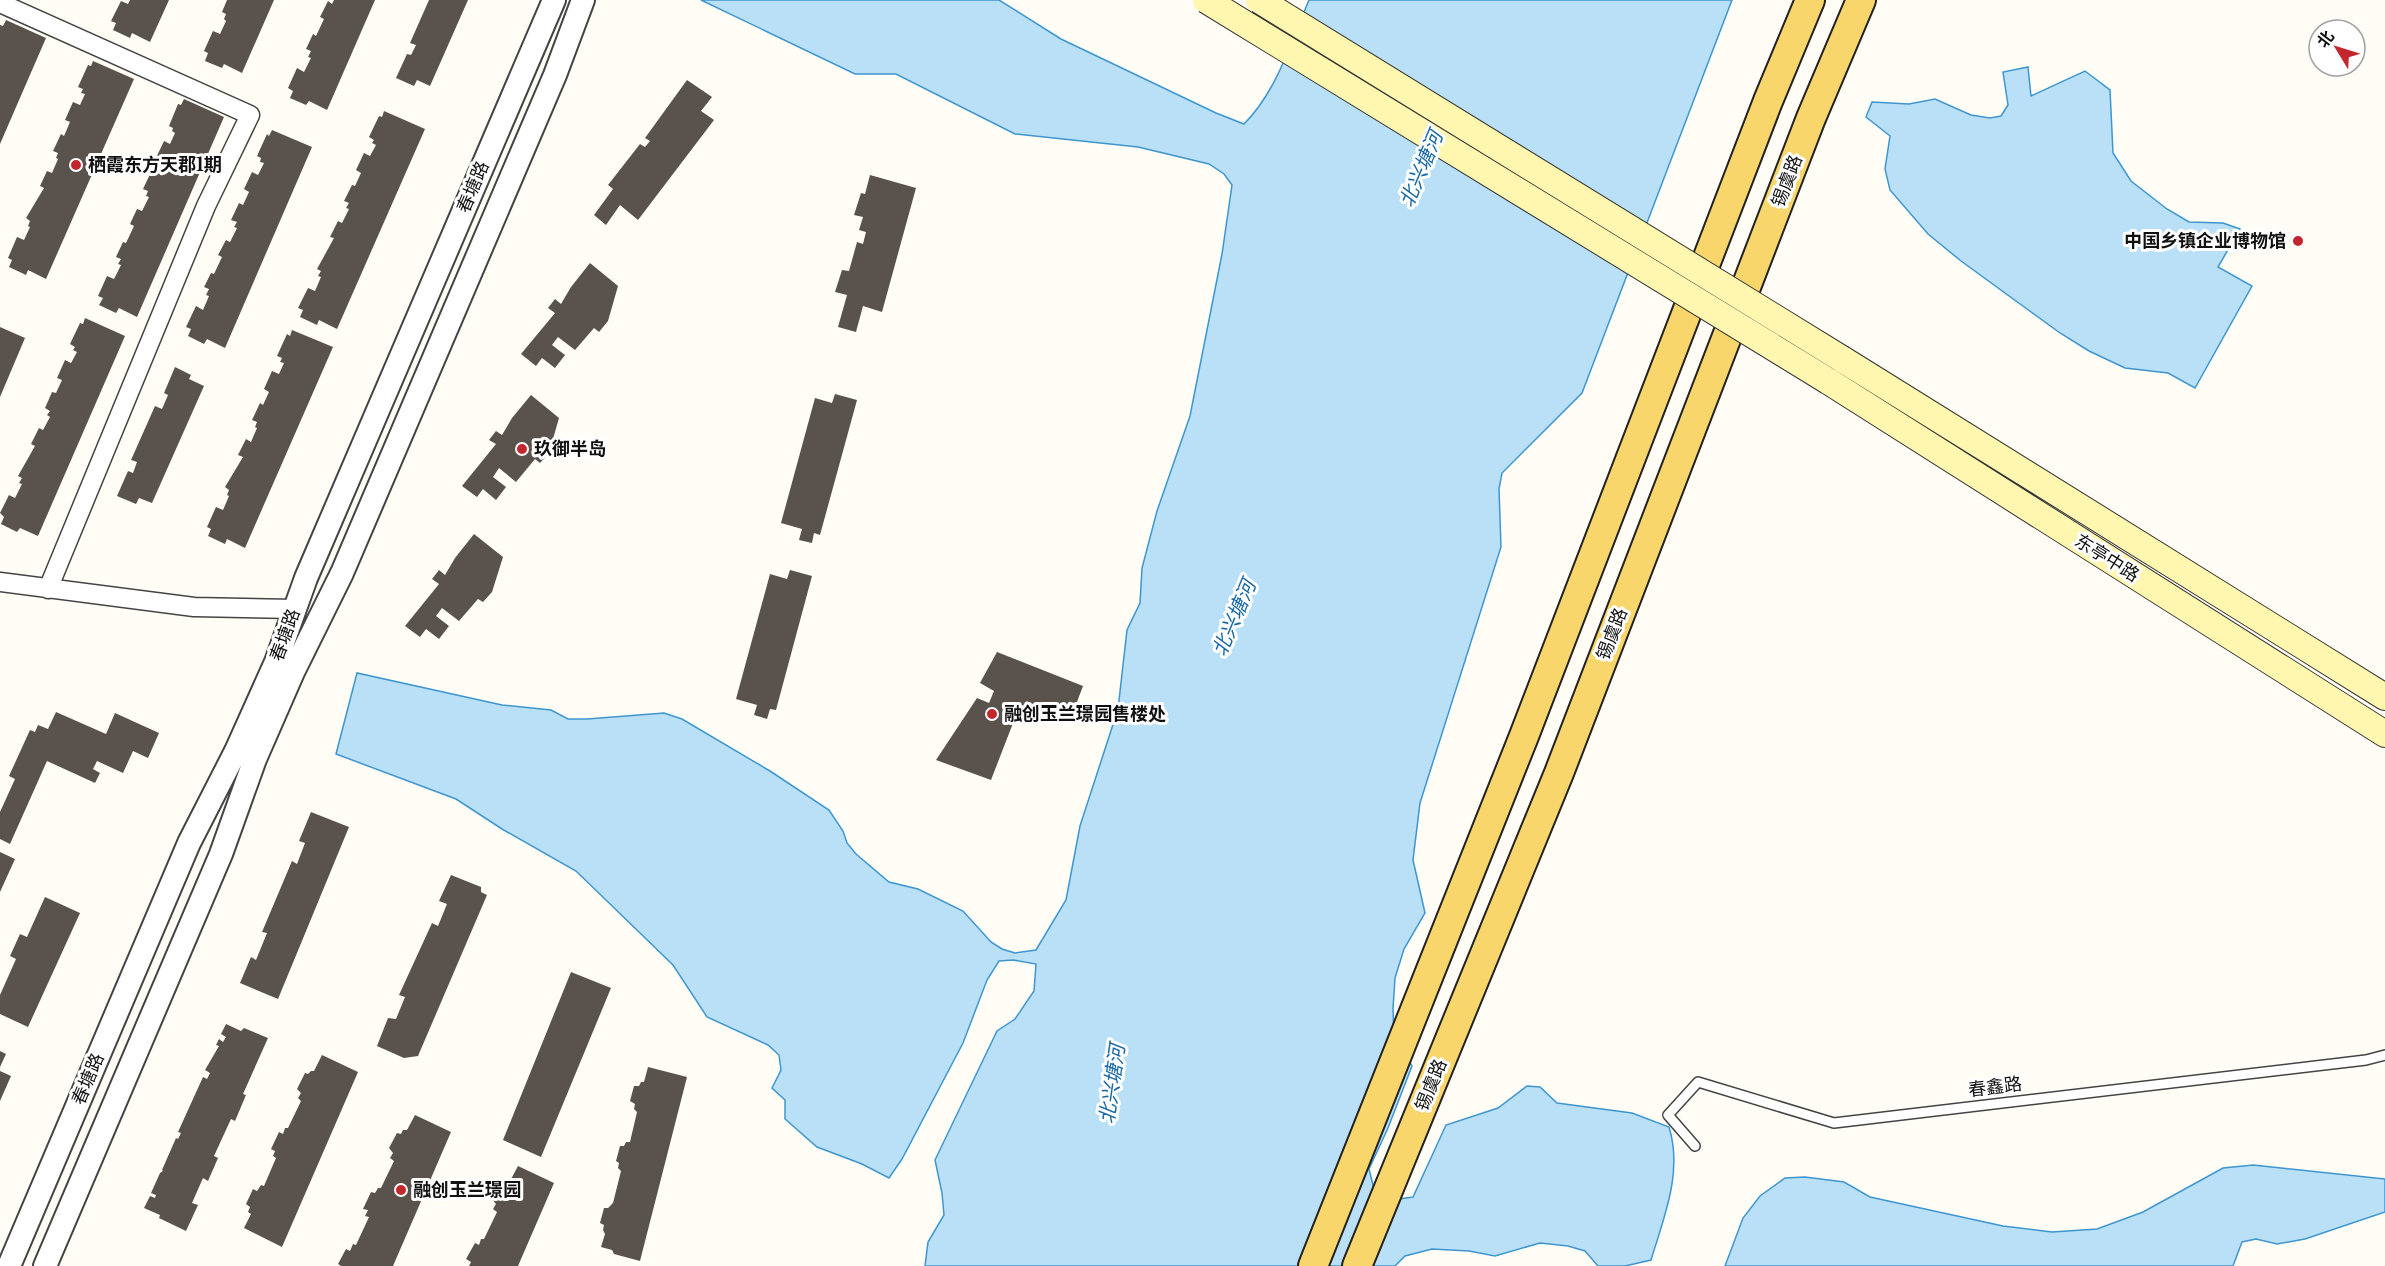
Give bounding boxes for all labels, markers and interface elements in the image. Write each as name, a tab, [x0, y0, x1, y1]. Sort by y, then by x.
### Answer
north arrow	[2307, 18, 2367, 78]
text: 北	[2312, 26, 2338, 51]
water label: 北兴塘河	[1394, 124, 1449, 211]
street label: 锡虞路	[1767, 152, 1807, 210]
place label: 栖霞东方天郡1期	[88, 154, 222, 176]
marker: 栖霞东方天郡1期	[69, 158, 83, 172]
street label: 春塘路	[452, 158, 494, 216]
place label: 中国乡镇企业博物馆	[2124, 230, 2286, 252]
marker: 中国乡镇企业博物馆	[2291, 234, 2305, 248]
place label: 玖御半岛	[534, 438, 606, 460]
marker: 玖御半岛	[515, 442, 529, 456]
street label: 东亭中路	[2071, 530, 2143, 586]
water label: 北兴塘河	[1207, 573, 1262, 660]
street label: 锡虞路	[1592, 605, 1632, 663]
street label: 春塘路	[265, 606, 305, 664]
place label: 融创玉兰璟园售楼处	[1004, 703, 1166, 725]
marker: 融创玉兰璟园售楼处	[985, 707, 999, 721]
water label: 北兴塘河	[1095, 1039, 1130, 1125]
street label: 春塘路	[67, 1050, 109, 1108]
street label: 锡虞路	[1411, 1056, 1451, 1114]
street label: 春鑫路	[1967, 1073, 2023, 1101]
place label: 融创玉兰璟园	[413, 1179, 521, 1201]
marker: 融创玉兰璟园	[394, 1183, 408, 1197]

